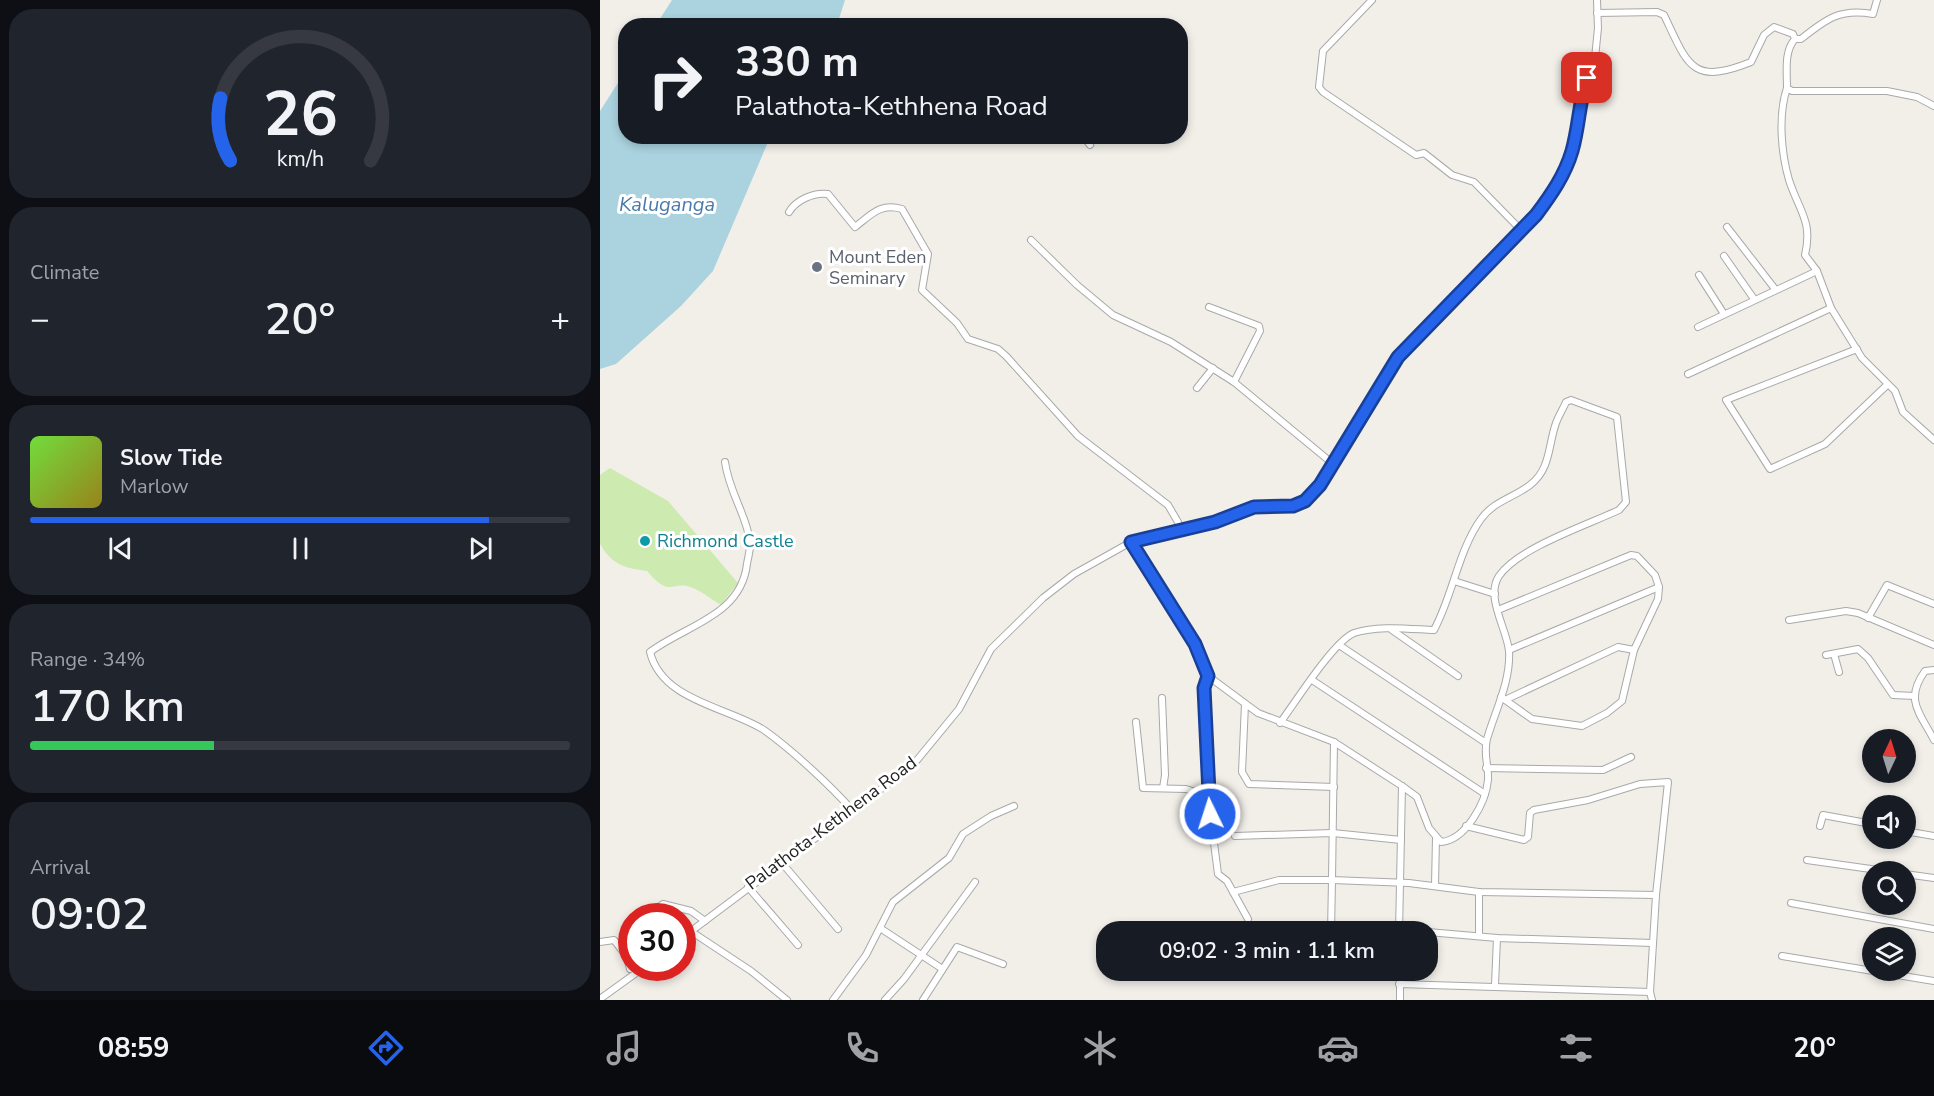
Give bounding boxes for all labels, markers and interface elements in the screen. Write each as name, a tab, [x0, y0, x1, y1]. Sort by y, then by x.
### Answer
text: 330 m	[735, 34, 859, 91]
icon: right	[636, 42, 714, 120]
pin	[1561, 52, 1612, 103]
icon: arrive	[1570, 61, 1603, 94]
text: 26	[263, 72, 337, 157]
text: Palathota-Kethhena Road	[735, 88, 1048, 125]
text: km/h	[276, 144, 324, 174]
water label: Kaluganga	[619, 191, 715, 218]
place label: Mount Eden Seminary	[829, 245, 926, 290]
text: Climate	[30, 259, 99, 286]
marker: Mount Eden Seminary	[810, 260, 824, 274]
text: 20°	[265, 289, 335, 350]
text: −	[30, 297, 50, 342]
text: +	[550, 297, 570, 342]
text: Slow Tide	[120, 443, 222, 473]
text: Marlow	[120, 473, 188, 500]
place label: Richmond Castle	[657, 529, 794, 553]
icon: previous	[104, 532, 137, 565]
icon: pause	[284, 532, 317, 565]
icon: next	[464, 532, 497, 565]
marker: Richmond Castle	[638, 534, 652, 548]
text: Range · 34%	[30, 646, 145, 673]
text: 170 km	[30, 676, 185, 737]
north arrow	[1862, 729, 1916, 783]
map controls	[1862, 729, 1916, 981]
street label: Palathota-Kethhena Road	[741, 751, 921, 895]
position arrow	[1178, 782, 1242, 846]
button: sound	[1862, 795, 1916, 849]
text: Arrival	[30, 854, 90, 881]
button: search	[1862, 861, 1916, 915]
text: 09:02	[30, 884, 149, 945]
speed limit sign: 30	[618, 903, 696, 981]
button: layers	[1862, 927, 1916, 981]
text: 09:02 · 3 min · 1.1 km	[1159, 936, 1375, 966]
icon: directions	[365, 1027, 407, 1069]
icon: music	[603, 1027, 645, 1069]
icon: phone	[841, 1027, 883, 1069]
icon: climate	[1079, 1027, 1121, 1069]
icon: car	[1317, 1027, 1359, 1069]
icon: filters	[1555, 1027, 1597, 1069]
text: 08:59	[98, 1030, 169, 1067]
text: 20°	[1793, 1030, 1836, 1067]

